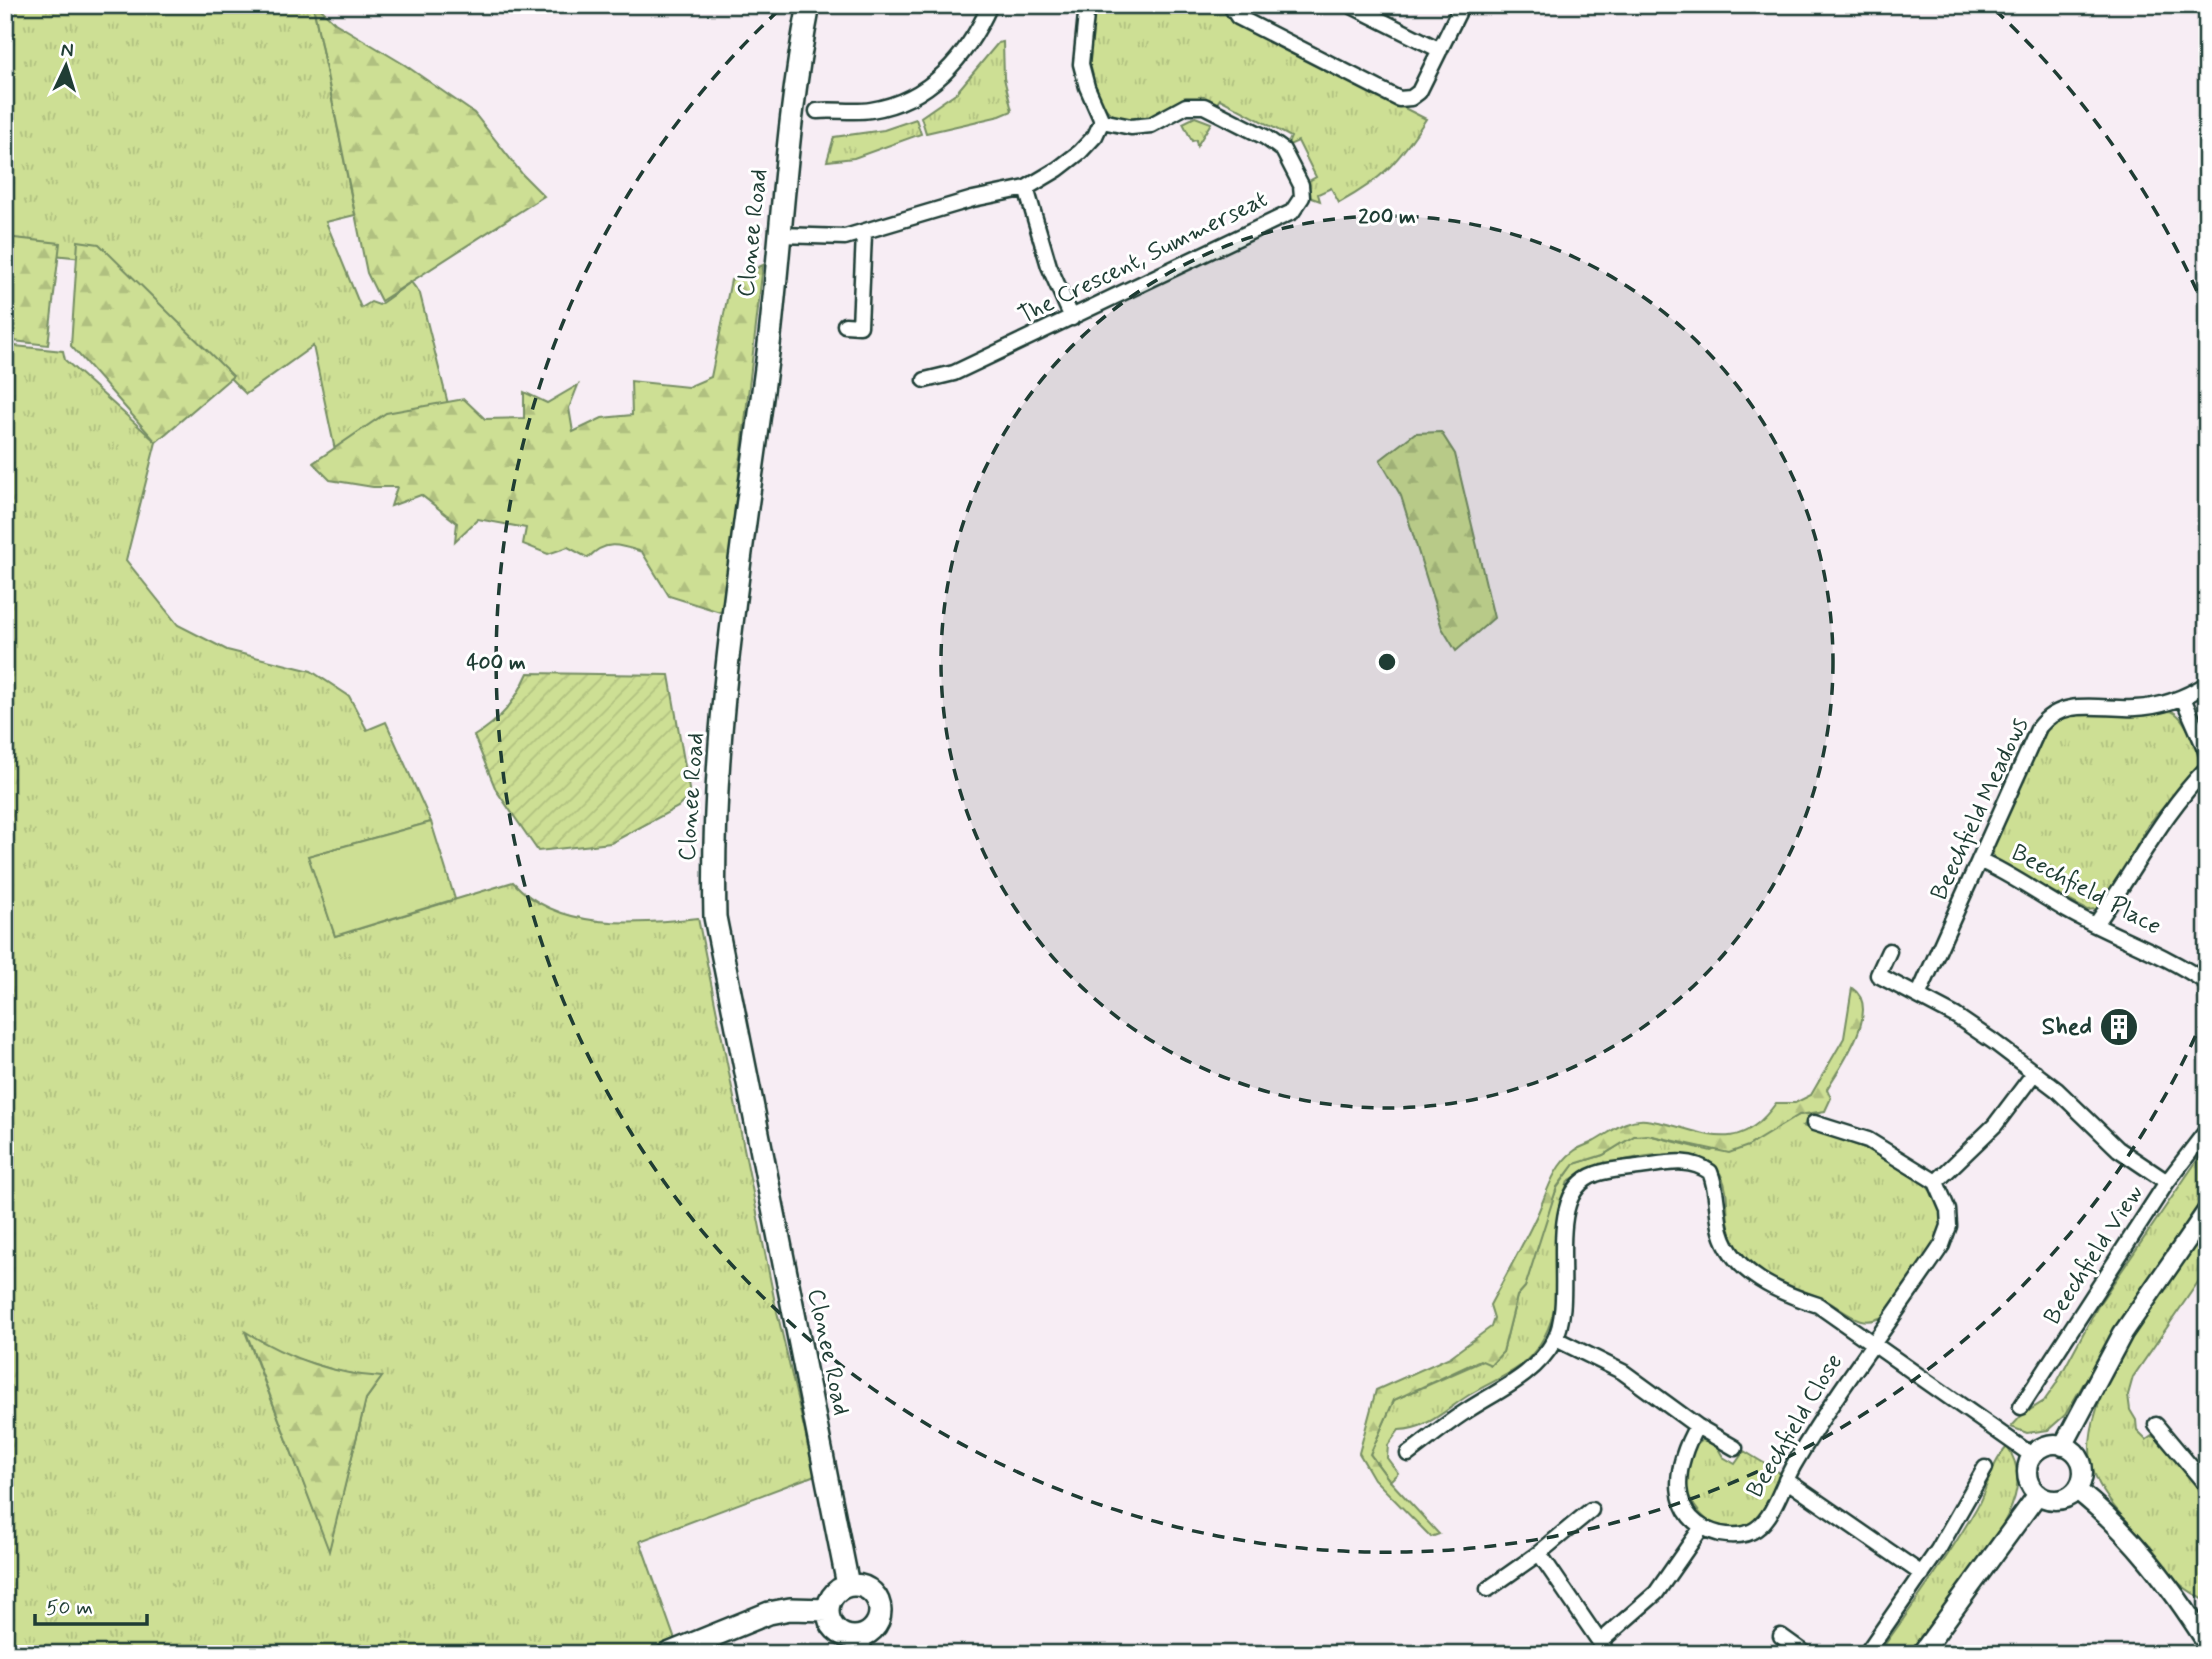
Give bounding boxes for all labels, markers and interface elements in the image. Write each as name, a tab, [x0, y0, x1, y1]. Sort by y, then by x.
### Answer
north arrow	[32, 32, 102, 102]
text: N	[60, 38, 74, 63]
street label: Clonee Road	[731, 167, 775, 299]
street label: The Crescent, Summerseat	[1013, 184, 1273, 332]
text: 200 m	[1358, 203, 1416, 231]
text: 400 m	[466, 649, 526, 677]
centre of rings	[1375, 650, 1399, 674]
street label: Beechfield Meadows	[1924, 713, 2036, 905]
street label: Clonee Road	[672, 732, 712, 862]
street label: Beechfield Place	[2006, 837, 2166, 943]
building icon: Shed	[2098, 1006, 2140, 1048]
place label: Shed	[2042, 1012, 2092, 1043]
street label: Beechfield View	[2037, 1179, 2151, 1331]
street label: Clonee Road	[799, 1286, 857, 1418]
street label: Beechfield Close	[1740, 1348, 1850, 1504]
scale bar	[35, 1582, 147, 1626]
text: 50 m	[46, 1594, 93, 1622]

